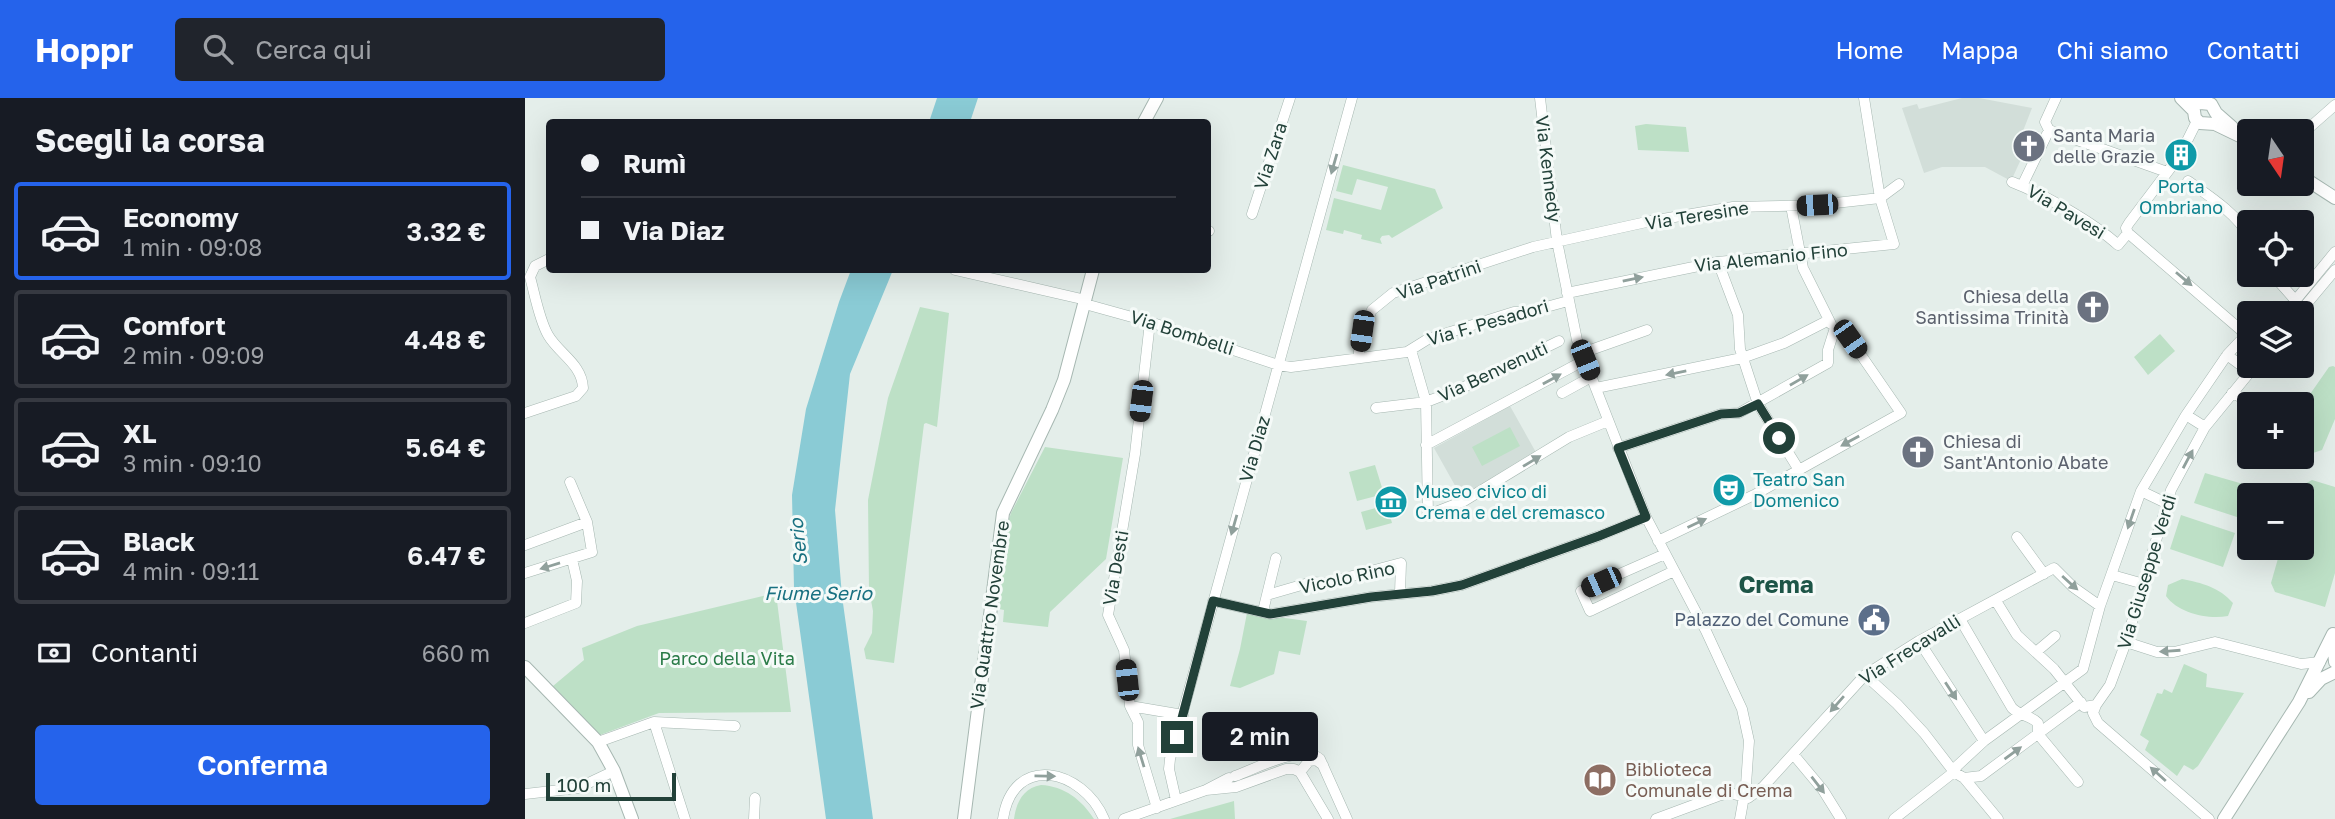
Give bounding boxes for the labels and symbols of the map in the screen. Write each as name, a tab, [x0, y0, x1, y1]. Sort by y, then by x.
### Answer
street label: Via Kennedy	[1532, 114, 1566, 224]
street label: Via Zara	[1249, 119, 1291, 192]
north arrow	[2237, 119, 2313, 196]
place label: Santa Maria delle Grazie	[2053, 124, 2155, 167]
church icon: Santa Maria delle Grazie	[2010, 127, 2048, 165]
building icon: Porta Ombriano	[2162, 136, 2200, 174]
one-way arrow	[1328, 153, 1339, 175]
place label: Porta Ombriano	[2139, 175, 2223, 218]
street label: Via Pavesi	[2023, 179, 2110, 243]
car	[1796, 193, 1839, 217]
street label: Via Teresine	[1643, 196, 1750, 234]
street label: Via Alemanio Fino	[1693, 238, 1849, 276]
street label: Via Patrini	[1393, 254, 1484, 304]
one-way arrow	[2175, 272, 2193, 287]
one-way arrow	[1622, 274, 1644, 285]
place label: Chiesa della Santissima Trinità	[1915, 285, 2069, 328]
church icon: Chiesa della Santissima Trinità	[2074, 288, 2112, 326]
street label: Via F. Pesadori	[1424, 294, 1551, 350]
street label: Via Bombelli	[1127, 305, 1237, 359]
car	[1349, 309, 1376, 353]
car	[1830, 316, 1871, 362]
street label: Via Benvenuti	[1434, 336, 1551, 406]
car	[1568, 337, 1603, 383]
one-way arrow	[1665, 367, 1687, 378]
one-way arrow	[1542, 373, 1561, 385]
one-way arrow	[1789, 374, 1809, 386]
car	[1129, 379, 1154, 423]
street label: Via Diaz	[1234, 413, 1274, 485]
route start	[1763, 422, 1795, 454]
place label: Chiesa di Sant'Antonio Abate	[1943, 430, 2108, 473]
church icon: Chiesa di Sant'Antonio Abate	[1899, 433, 1937, 471]
one-way arrow	[1840, 435, 1860, 447]
one-way arrow	[2182, 449, 2193, 469]
one-way arrow	[1522, 455, 1541, 468]
place label: Teatro San Domenico	[1753, 468, 1845, 511]
theatre icon: Teatro San Domenico	[1710, 471, 1748, 509]
place label: Museo civico di Crema e del cremasco	[1415, 480, 1605, 523]
museum icon: Museo civico di Crema e del cremasco	[1372, 483, 1410, 521]
street label: Via Giuseppe Verdi	[2112, 491, 2180, 652]
one-way arrow	[2125, 508, 2136, 529]
one-way arrow	[1228, 514, 1239, 536]
water label: Serio	[783, 516, 811, 567]
one-way arrow	[1687, 517, 1707, 529]
street label: Via Quattro Novembre	[965, 519, 1013, 711]
street label: Via Desti	[1098, 528, 1132, 607]
street label: Vicolo Rino	[1297, 556, 1397, 598]
one-way arrow	[539, 561, 560, 571]
car	[1578, 564, 1625, 600]
district label: Crema	[1738, 569, 1814, 598]
one-way arrow	[2061, 575, 2078, 590]
water label: Fiume Serio	[764, 581, 873, 604]
public building icon: Palazzo del Comune	[1855, 601, 1893, 639]
place label: Palazzo del Comune	[1674, 608, 1849, 630]
street label: Via Frecavalli	[1855, 609, 1964, 689]
one-way arrow	[2159, 646, 2181, 657]
park label: Parco della Vita	[659, 647, 795, 669]
car	[1115, 658, 1140, 702]
one-way arrow	[1945, 681, 1958, 701]
one-way arrow	[1829, 695, 1845, 713]
callout: 2 min	[1201, 712, 1317, 762]
route end	[1161, 721, 1193, 753]
one-way arrow	[1136, 746, 1146, 767]
one-way arrow	[2004, 746, 2022, 760]
place label: Biblioteca Comunale di Crema	[1625, 758, 1793, 801]
library icon: Biblioteca Comunale di Crema	[1581, 761, 1619, 799]
one-way arrow	[2149, 766, 2167, 782]
scale bar	[546, 770, 675, 802]
one-way arrow	[1034, 770, 1056, 782]
one-way arrow	[1811, 776, 1826, 794]

